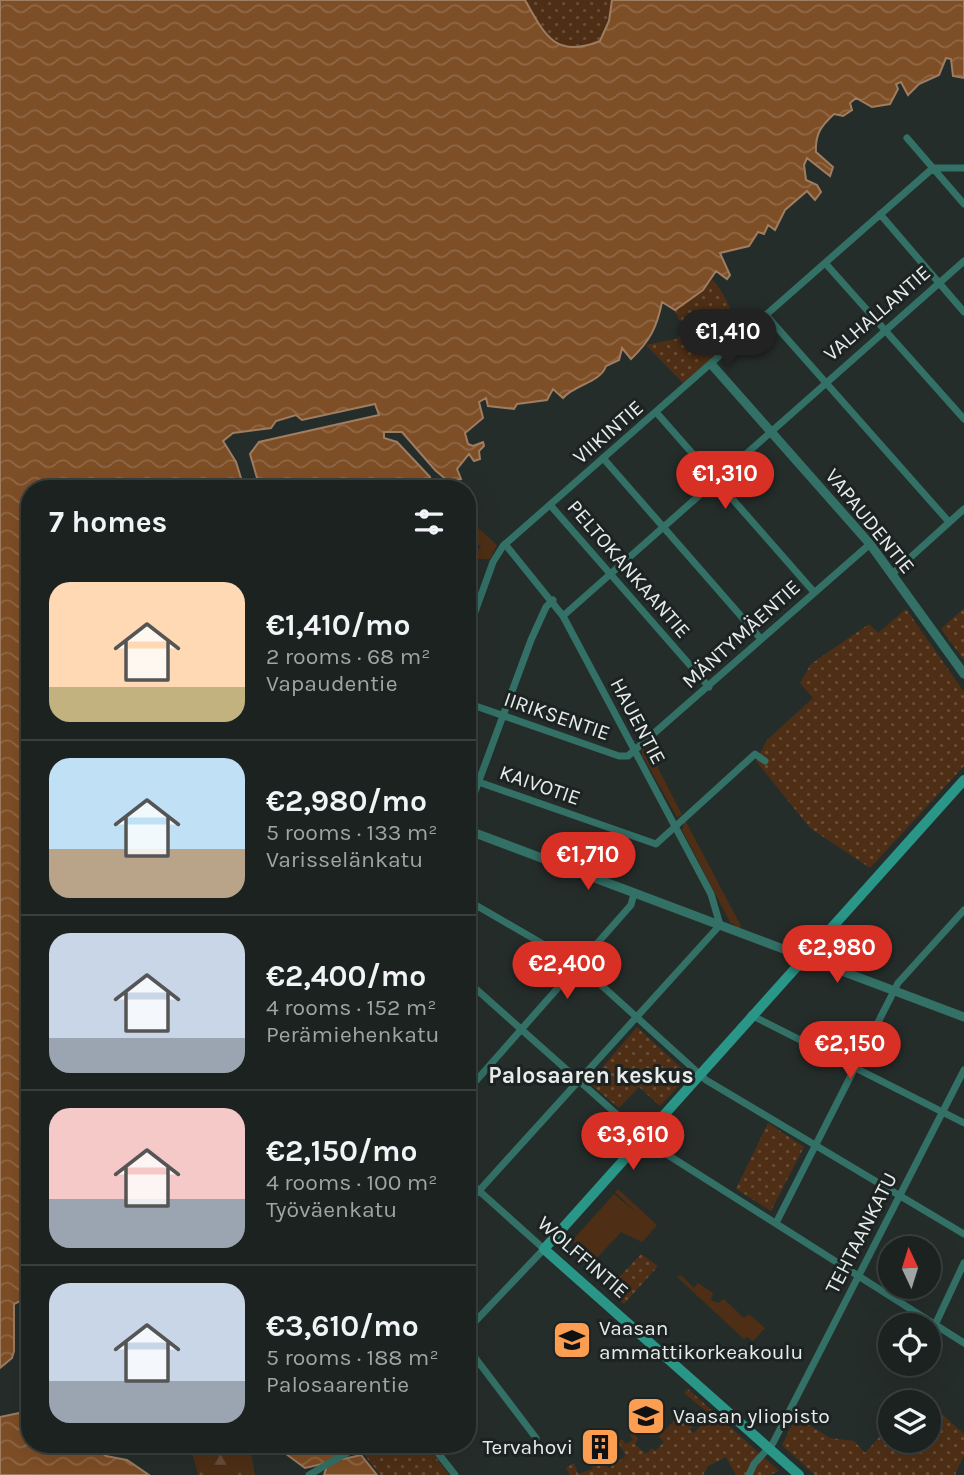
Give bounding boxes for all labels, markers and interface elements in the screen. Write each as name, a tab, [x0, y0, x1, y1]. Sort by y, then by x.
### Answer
street label: VALHALLANTIE	[819, 260, 935, 366]
pin: €1,410	[671, 310, 785, 369]
text: €1,410	[695, 318, 761, 345]
street label: VIIKINTIE	[568, 395, 648, 469]
pin: €1,310	[668, 452, 782, 511]
text: €1,310	[692, 460, 758, 487]
street label: VAPAUDENTIE	[820, 464, 920, 578]
street label: PELTOKANKAANTIE	[563, 495, 695, 643]
icon: filters	[410, 503, 448, 541]
text: 7 homes	[49, 504, 167, 540]
street label: MÄNTYMÄENTIE	[677, 575, 805, 693]
text: €1,410/mo	[266, 607, 410, 643]
icon: home	[105, 610, 189, 694]
text: 2 rooms · 68 m²	[266, 643, 430, 670]
text: Vapaudentie	[266, 670, 398, 697]
street label: HAUENTIE	[605, 674, 671, 768]
street label: IIRIKSENTIE	[501, 687, 613, 745]
street label: KAIVOTIE	[496, 760, 584, 810]
text: €2,980/mo	[266, 783, 427, 819]
icon: home	[105, 786, 189, 870]
text: 5 rooms · 133 m²	[266, 819, 438, 846]
pin: €1,710	[531, 832, 645, 892]
text: €1,710	[557, 841, 619, 868]
text: Varisselänkatu	[266, 846, 423, 873]
pin: €2,980	[780, 926, 894, 985]
text: €2,980	[798, 934, 876, 961]
pin: €2,400	[510, 942, 624, 1001]
text: €2,400	[528, 950, 606, 977]
text: €2,400/mo	[266, 958, 426, 994]
icon: home	[105, 961, 189, 1045]
text: 4 rooms · 152 m²	[266, 994, 437, 1021]
text: Perämiehenkatu	[266, 1021, 439, 1048]
pin: €2,150	[793, 1021, 907, 1081]
text: €2,150	[815, 1030, 885, 1057]
district label: Palosaaren keskus	[488, 1062, 694, 1089]
pin: €3,610	[576, 1112, 690, 1172]
text: €3,610	[597, 1121, 669, 1148]
text: €2,150/mo	[266, 1133, 417, 1169]
icon: home	[105, 1136, 189, 1220]
street label: TEHTAANKATU	[820, 1168, 902, 1298]
text: 4 rooms · 100 m²	[266, 1169, 438, 1196]
text: Työväenkatu	[266, 1196, 397, 1223]
street label: WOLFFINTIE	[533, 1211, 633, 1303]
north arrow	[878, 1236, 942, 1298]
map controls	[878, 1236, 941, 1453]
text: €3,610/mo	[266, 1308, 419, 1344]
icon: home	[105, 1311, 189, 1395]
button: locate	[878, 1313, 941, 1376]
place label: Vaasan ammattikorkeakoulu	[599, 1316, 803, 1364]
school or university icon: Vaasan ammattikorkeakoulu	[551, 1319, 593, 1361]
text: 5 rooms · 188 m²	[266, 1344, 439, 1371]
text: Palosaarentie	[266, 1371, 409, 1398]
button: layers	[878, 1390, 941, 1453]
school or university icon: Vaasan yliopisto	[625, 1395, 667, 1437]
place label: Vaasan yliopisto	[673, 1404, 830, 1428]
building icon: Tervahovi	[579, 1426, 621, 1468]
place label: Tervahovi	[483, 1435, 573, 1459]

